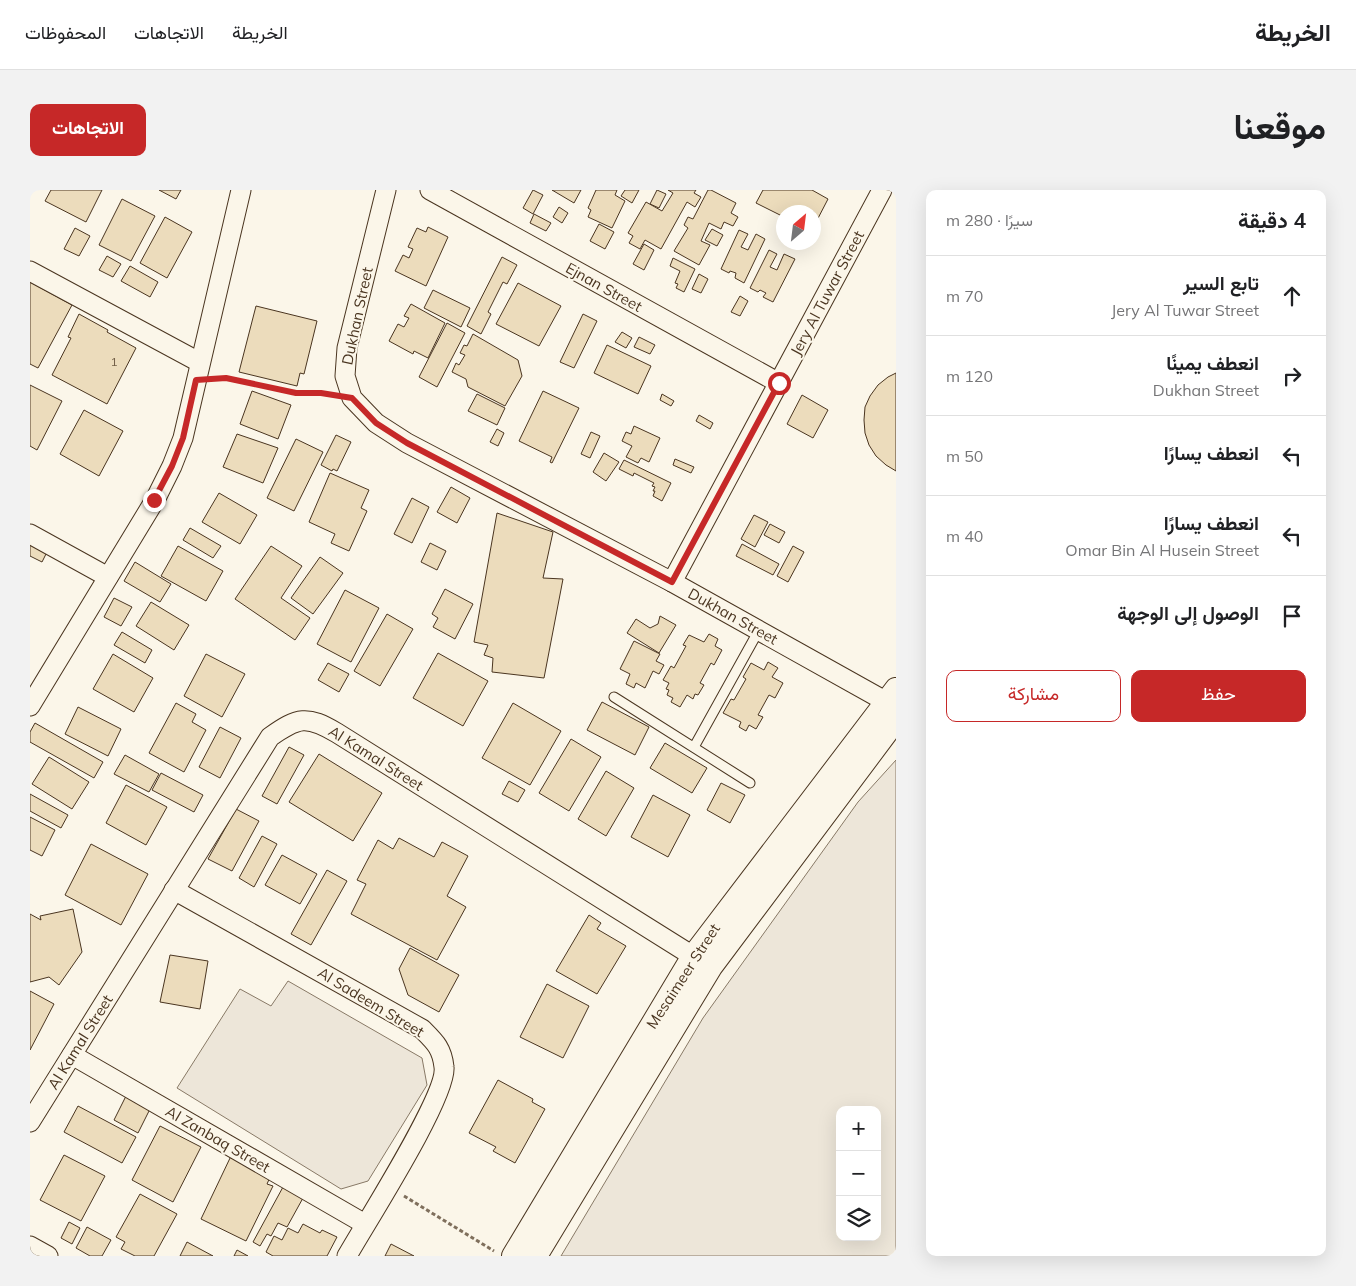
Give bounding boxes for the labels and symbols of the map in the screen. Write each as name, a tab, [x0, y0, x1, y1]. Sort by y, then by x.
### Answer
north arrow	[776, 205, 821, 250]
street label: Jery Al Tuwar Street	[786, 227, 868, 359]
street label: Ejnan Street	[562, 258, 646, 316]
street label: Dukhan Street	[337, 265, 377, 367]
house number: 1	[110, 354, 118, 369]
route start	[768, 372, 791, 395]
route end	[143, 489, 166, 512]
street label: Dukhan Street	[685, 584, 781, 648]
street label: Al Kamal Street	[325, 721, 427, 795]
street label: Mesaimeer Street	[642, 920, 724, 1032]
street label: Al Sadeem Street	[314, 963, 428, 1041]
street label: Al Kamal Street	[43, 991, 117, 1093]
street label: Al Zanbaq Street	[162, 1101, 274, 1177]

